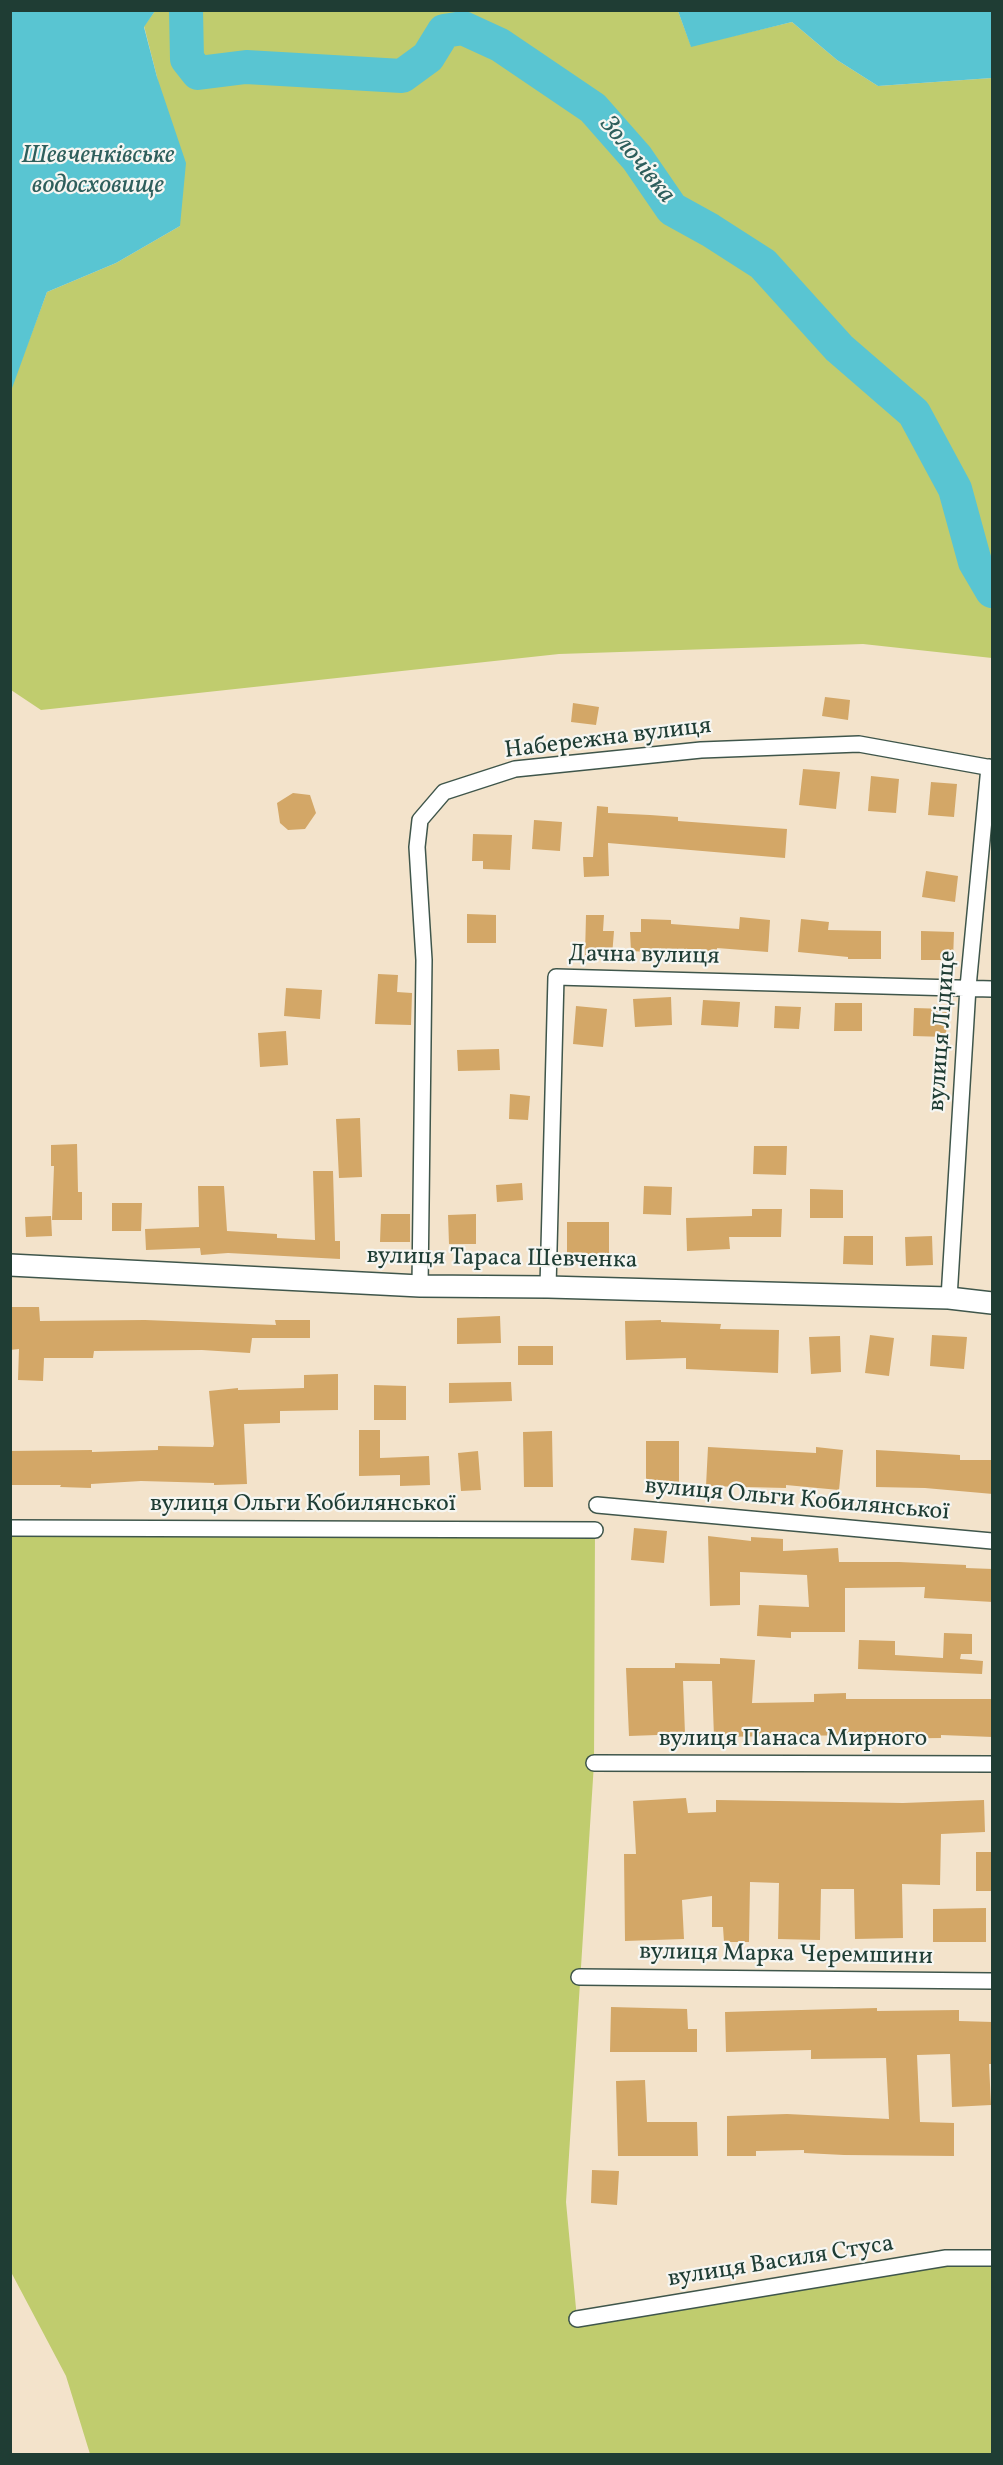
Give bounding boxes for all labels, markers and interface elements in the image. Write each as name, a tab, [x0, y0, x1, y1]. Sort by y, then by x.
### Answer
water label: Золочівка	[591, 111, 681, 211]
water label: Шевченківське водосховище	[22, 141, 174, 202]
street label: Набережна вулиця	[503, 713, 713, 767]
street label: Дачна вулиця	[568, 941, 720, 973]
street label: вулиця Лідице	[924, 950, 964, 1112]
street label: вулиця Тараса Шевченка	[366, 1243, 638, 1277]
street label: вулиця Ольги Кобилянської	[643, 1473, 951, 1529]
street label: вулиця Ольги Кобилянської	[150, 1492, 456, 1520]
street label: вулиця Панаса Мирного	[659, 1727, 927, 1755]
street label: вулиця Марка Черемшини	[639, 1939, 933, 1973]
street label: вулиця Василя Стуса	[666, 2231, 896, 2295]

